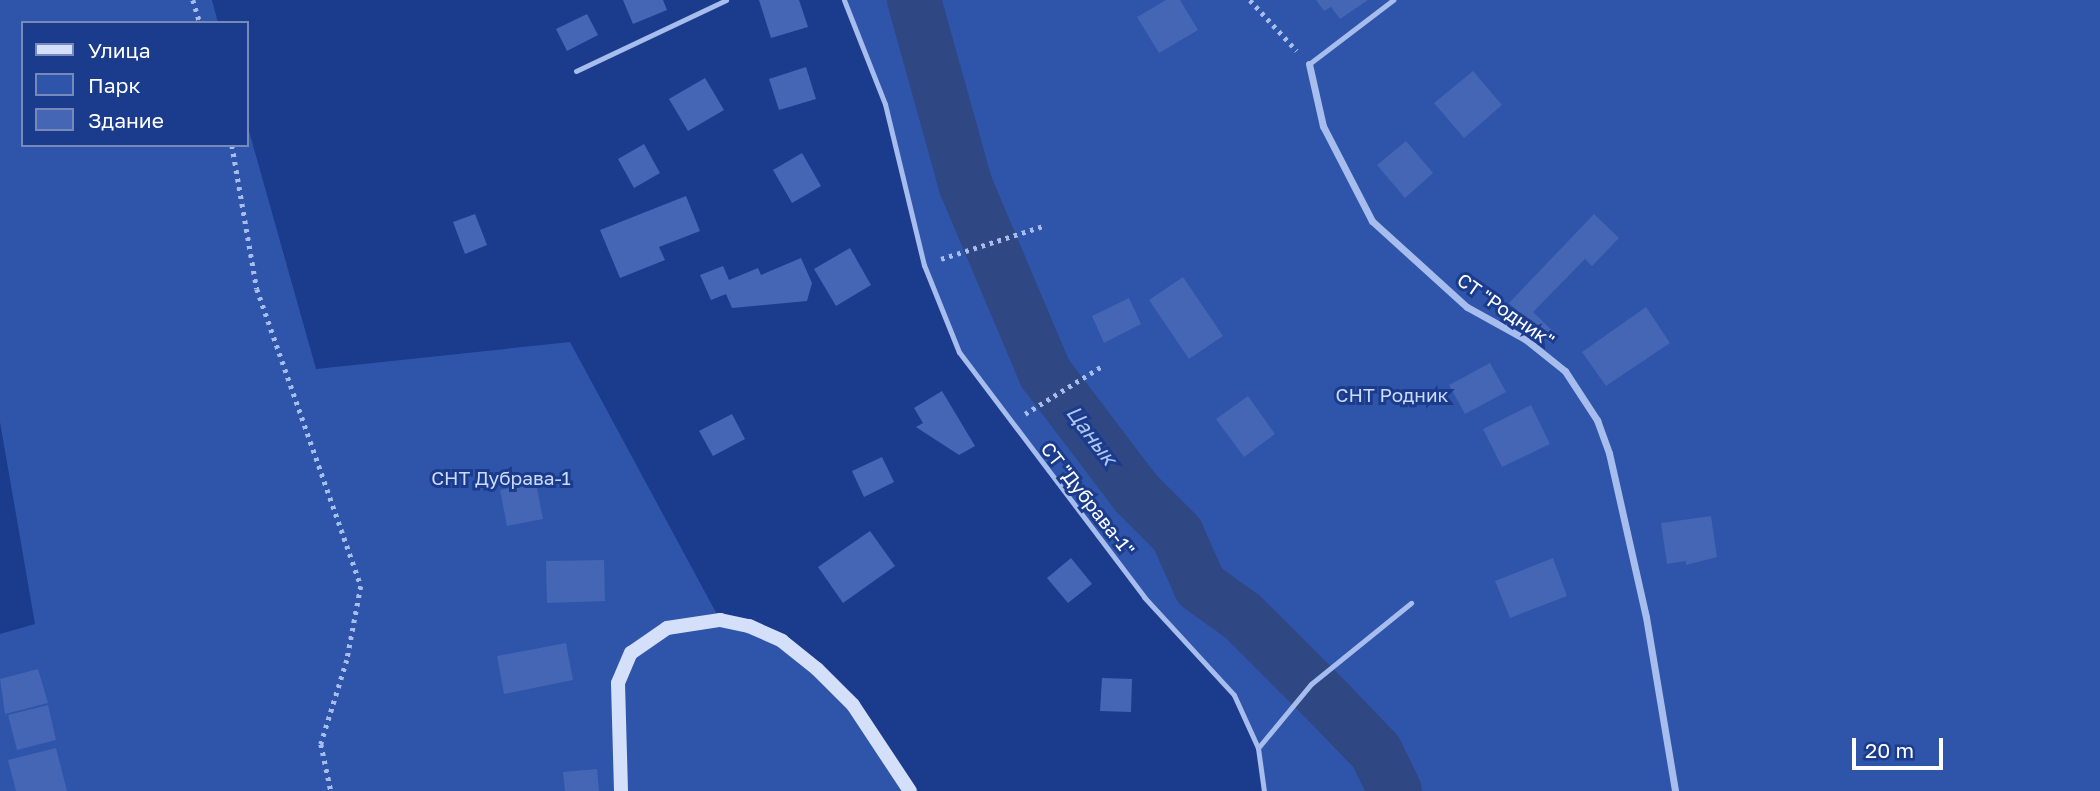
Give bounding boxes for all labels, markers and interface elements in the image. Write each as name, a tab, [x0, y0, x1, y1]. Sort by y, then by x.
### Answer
legend	[21, 21, 248, 147]
text: Улица	[88, 37, 151, 63]
text: Парк	[88, 72, 141, 98]
text: Здание	[88, 107, 164, 133]
street label: СТ "Родник"	[1453, 268, 1559, 352]
park label: СНТ Родник	[1336, 384, 1448, 406]
water label: Цанык	[1061, 400, 1123, 470]
street label: СТ "Дубрава-1"	[1036, 437, 1140, 561]
park label: СНТ Дубрава-1	[431, 467, 571, 489]
scale bar	[1855, 724, 1946, 768]
text: 20 m	[1865, 737, 1914, 763]

